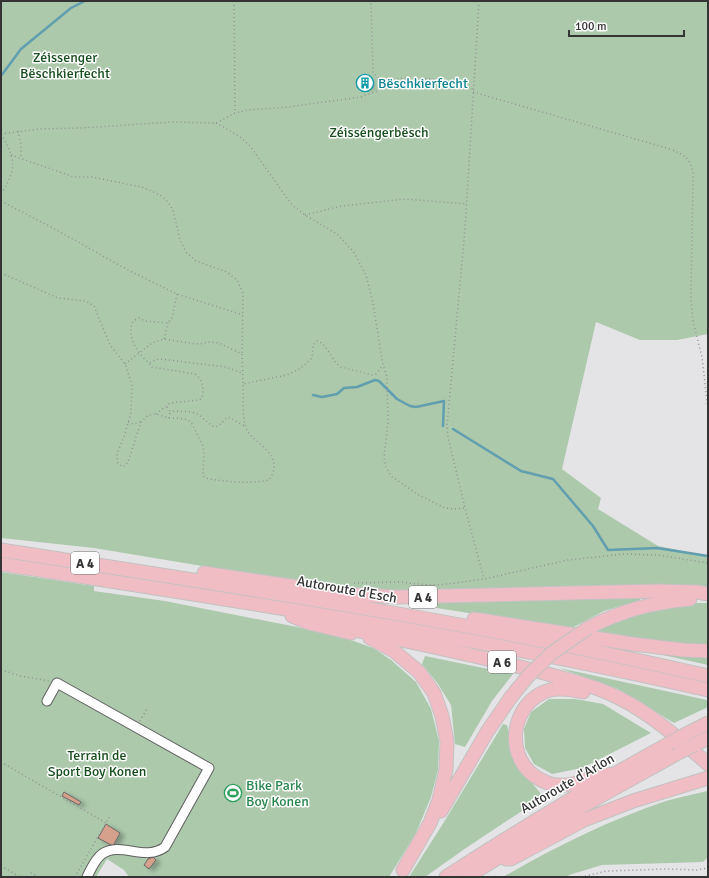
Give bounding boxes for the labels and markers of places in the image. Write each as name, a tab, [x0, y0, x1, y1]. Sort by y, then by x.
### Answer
building icon: Bëschkierfecht	[355, 73, 375, 93]
place label: Bëschkierfecht	[378, 75, 468, 92]
place label: Bike Park Boy Konen	[246, 777, 309, 810]
sports icon: Bike Park Boy Konen	[223, 783, 243, 803]

